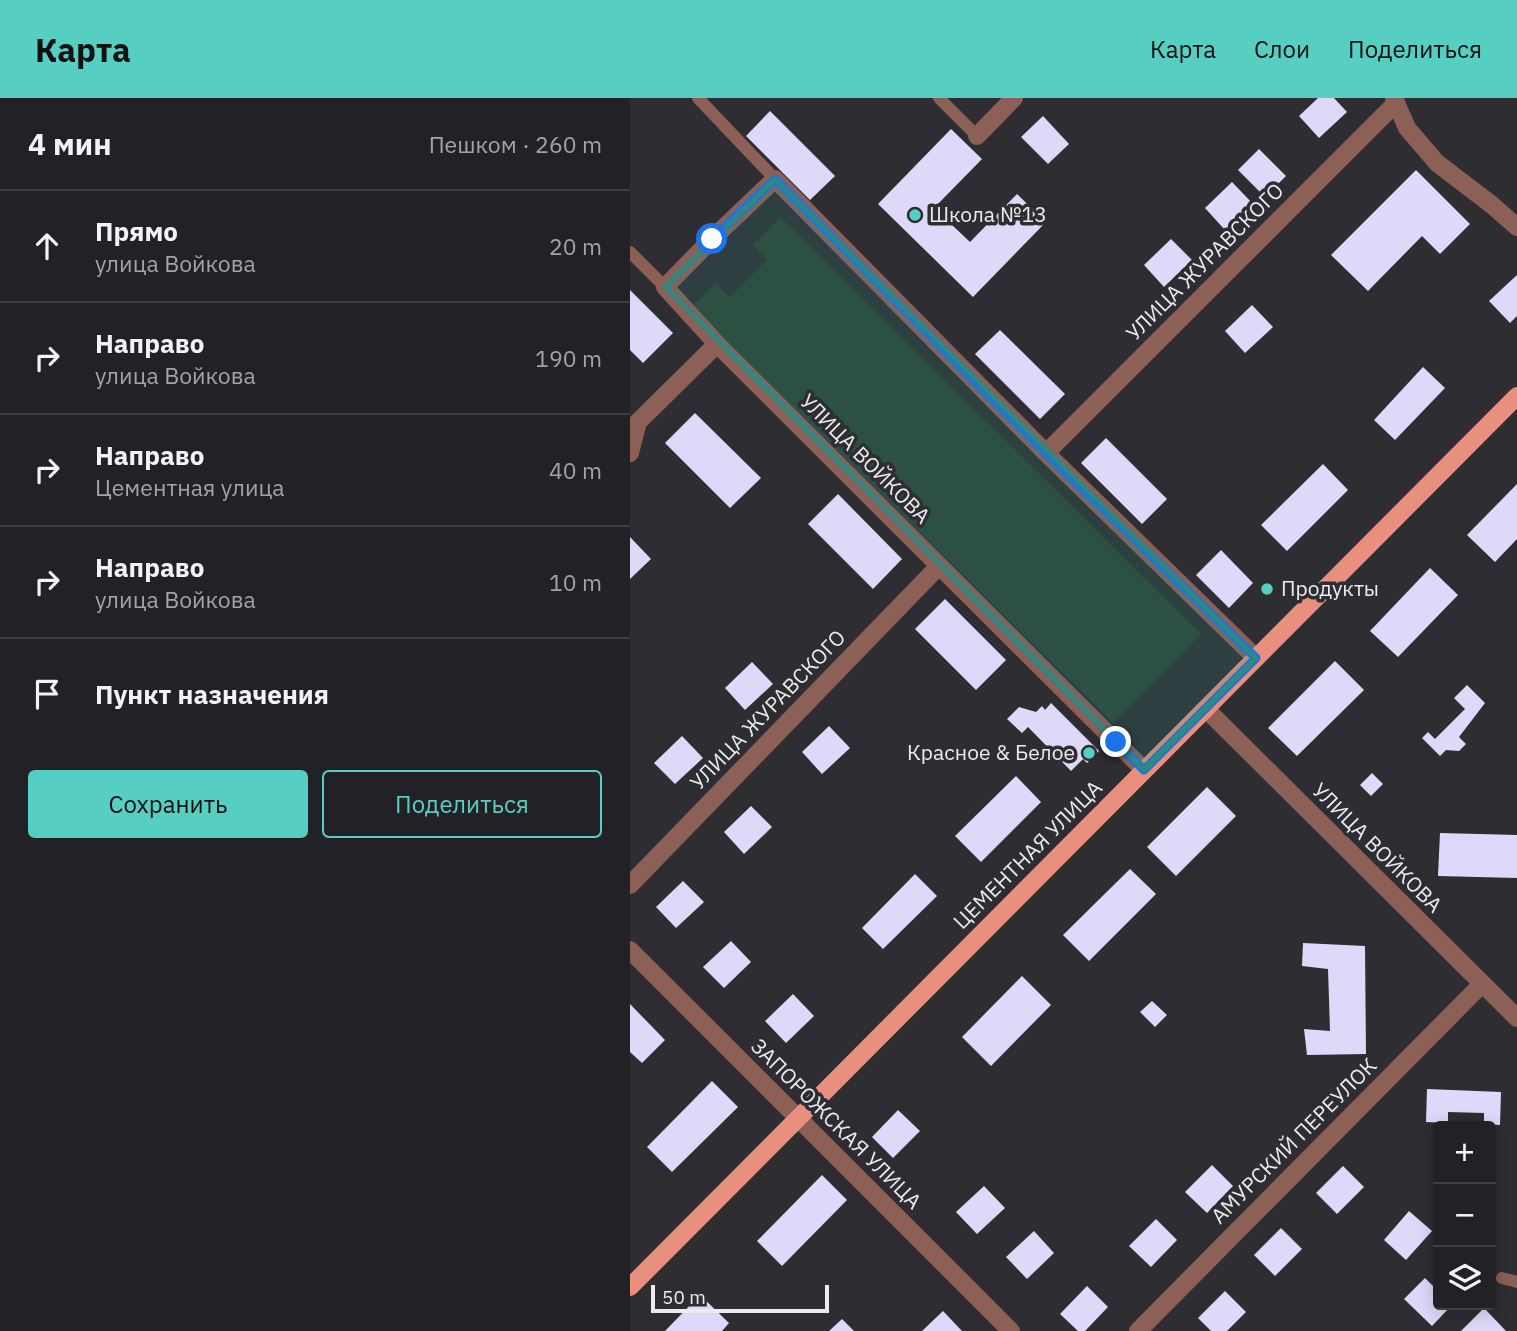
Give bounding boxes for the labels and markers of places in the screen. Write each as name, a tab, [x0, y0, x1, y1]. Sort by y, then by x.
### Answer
place label: Школа №13	[929, 200, 1047, 228]
marker: Школа №13	[907, 207, 923, 223]
place label: Продукты	[1281, 574, 1379, 602]
marker: Продукты	[1259, 581, 1275, 597]
place label: Красное & Белое	[907, 738, 1075, 766]
marker: Красное & Белое	[1081, 745, 1097, 761]

